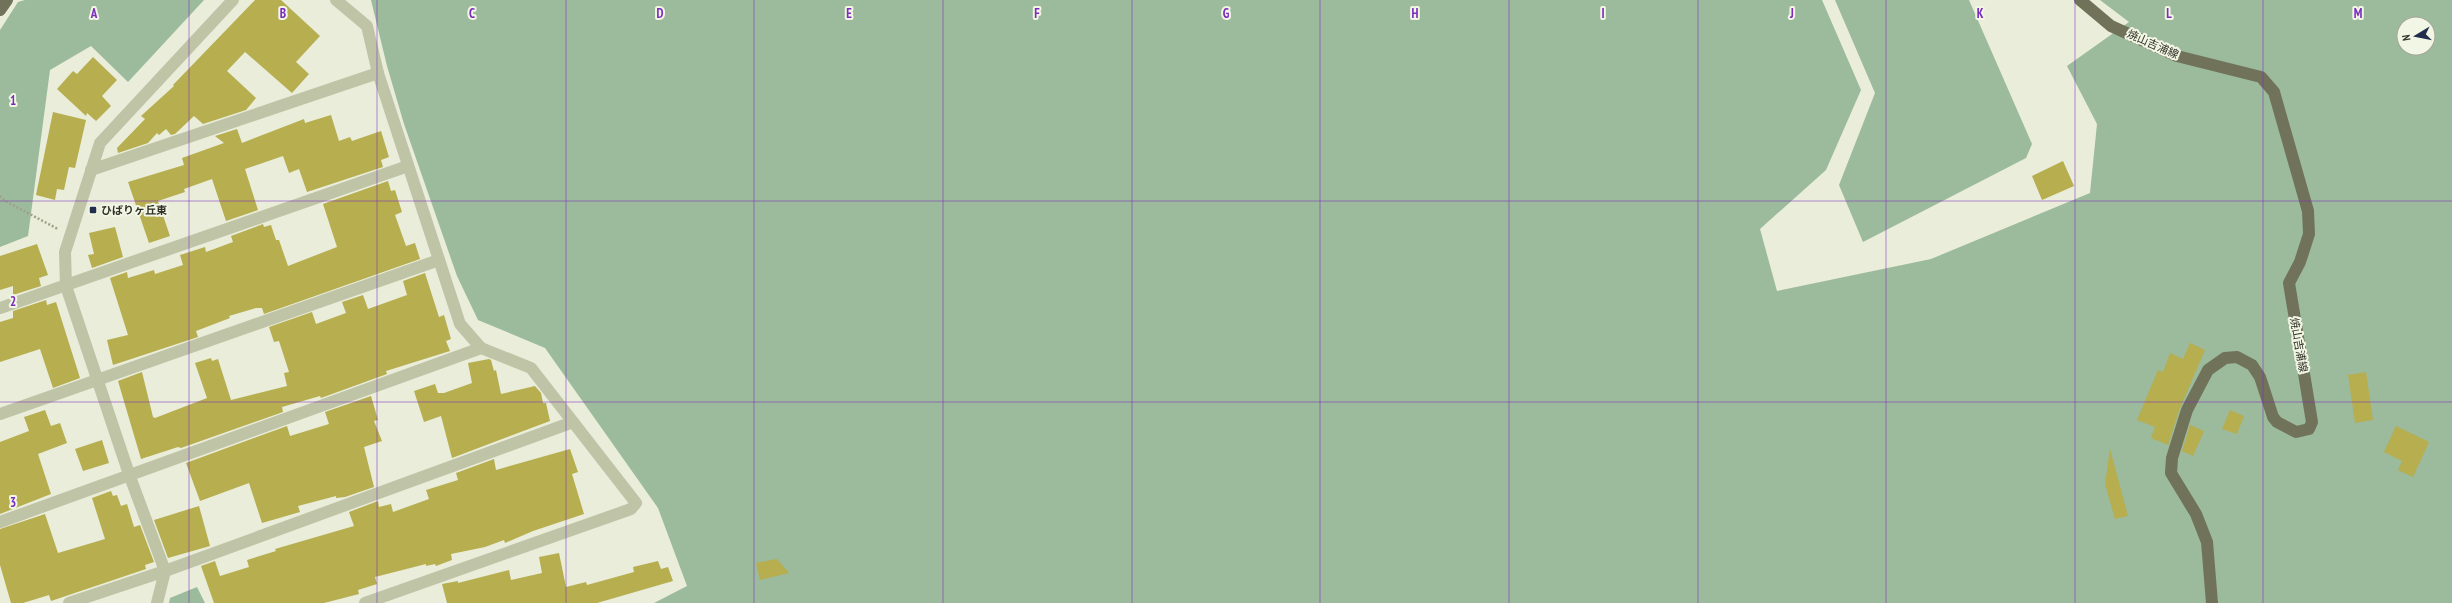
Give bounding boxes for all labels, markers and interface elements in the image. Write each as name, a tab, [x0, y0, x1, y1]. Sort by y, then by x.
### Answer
text: A	[90, 5, 98, 22]
text: B	[280, 5, 286, 22]
text: C	[469, 5, 475, 22]
text: D	[657, 5, 664, 22]
text: E	[846, 5, 852, 22]
text: F	[1034, 5, 1040, 22]
text: G	[1223, 5, 1230, 22]
text: H	[1412, 5, 1419, 22]
text: I	[1601, 5, 1605, 22]
text: J	[1789, 5, 1794, 22]
text: K	[1977, 5, 1984, 22]
text: L	[2166, 5, 2172, 22]
text: M	[2354, 5, 2363, 22]
north arrow	[2396, 16, 2436, 56]
street label: 焼山吉浦線	[2125, 26, 2181, 62]
text: N	[2399, 34, 2414, 42]
text: 1	[10, 92, 16, 109]
place label: ひばりヶ丘東	[101, 203, 167, 217]
marker: ひばりヶ丘東	[88, 205, 98, 215]
text: 2	[10, 293, 16, 310]
street label: 焼山吉浦線	[2287, 317, 2311, 373]
text: 3	[10, 494, 16, 511]

